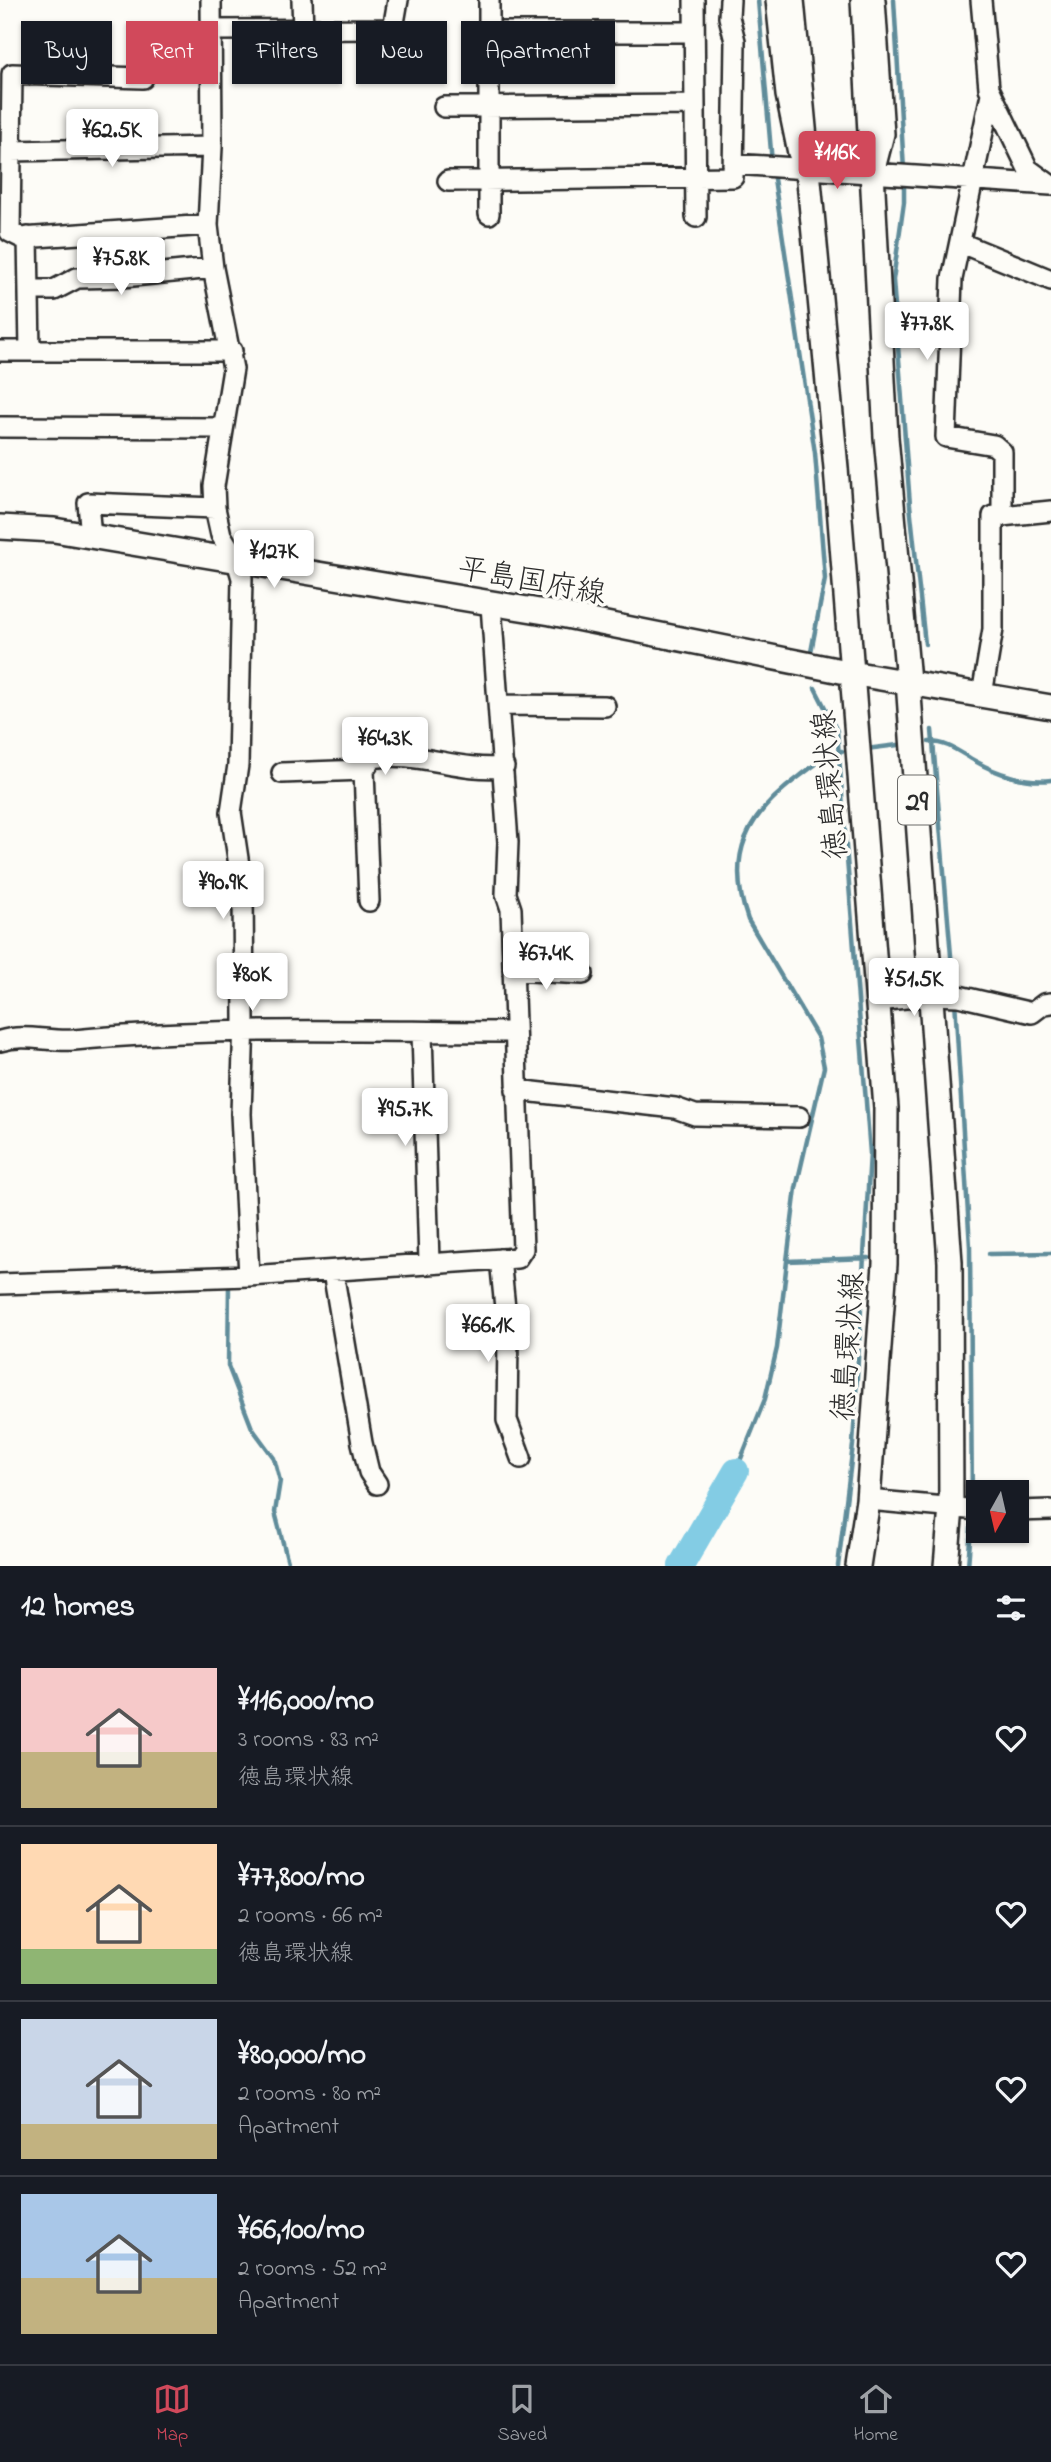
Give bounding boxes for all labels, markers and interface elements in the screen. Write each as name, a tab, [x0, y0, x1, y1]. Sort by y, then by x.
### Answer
chip: Buy	[21, 21, 112, 84]
chip: Rent	[126, 21, 218, 84]
chip: Filters	[232, 21, 342, 84]
chip: New	[356, 21, 447, 84]
chip: Apartment	[461, 21, 615, 84]
pin: ¥62.5K	[55, 110, 169, 169]
text: ¥62.5K	[82, 115, 142, 148]
pin: ¥116K	[788, 132, 886, 191]
text: ¥116K	[815, 137, 859, 170]
pin: ¥75.8K	[64, 238, 178, 297]
text: ¥75.8K	[93, 243, 149, 276]
pin: ¥77.8K	[870, 302, 984, 362]
text: ¥77.8K	[901, 308, 953, 341]
pin: ¥127K	[225, 530, 323, 590]
text: ¥127K	[250, 536, 298, 569]
street label: 平島国府線	[454, 548, 609, 618]
street label: 徳島環状線	[804, 708, 860, 861]
pin: ¥64.3K	[328, 718, 442, 777]
text: ¥64.3K	[358, 723, 412, 756]
road number: 29	[898, 776, 936, 824]
pin: ¥90.9K	[166, 862, 280, 921]
text: ¥90.9K	[199, 867, 247, 900]
pin: ¥67.4K	[489, 932, 603, 992]
text: ¥67.4K	[519, 938, 573, 971]
pin: ¥80K	[211, 954, 293, 1013]
pin: ¥51.5K	[857, 958, 971, 1018]
text: ¥80K	[233, 959, 271, 992]
text: ¥51.5K	[885, 964, 943, 997]
pin: ¥95.7K	[348, 1088, 462, 1148]
text: ¥95.7K	[378, 1094, 432, 1127]
street label: 徳島環状線	[823, 1270, 877, 1423]
pin: ¥66.1K	[431, 1304, 545, 1364]
text: ¥66.1K	[462, 1310, 514, 1343]
north arrow	[966, 1480, 1029, 1544]
map controls	[966, 1480, 1029, 1543]
text: 12 homes	[21, 1586, 135, 1630]
icon: filters	[992, 1589, 1030, 1627]
text: ¥116,000/mo	[238, 1680, 374, 1724]
icon: home	[77, 1696, 161, 1780]
icon: heart	[992, 1719, 1030, 1757]
text: 3 rooms · 83 m²	[238, 1724, 379, 1757]
text: 徳島環状線	[238, 1762, 353, 1795]
text: ¥77,800/mo	[238, 1856, 365, 1900]
icon: home	[77, 1872, 161, 1956]
icon: heart	[992, 1895, 1030, 1933]
text: 2 rooms · 66 m²	[238, 1900, 383, 1933]
text: 徳島環状線	[238, 1938, 353, 1971]
text: ¥80,000/mo	[238, 2034, 366, 2078]
icon: home	[77, 2047, 161, 2131]
icon: heart	[992, 2070, 1030, 2108]
text: 2 rooms · 80 m²	[238, 2078, 381, 2111]
text: Apartment	[238, 2111, 339, 2144]
text: ¥66,100/mo	[238, 2209, 365, 2253]
icon: home	[77, 2222, 161, 2306]
icon: heart	[992, 2245, 1030, 2283]
text: 2 rooms · 52 m²	[238, 2253, 387, 2286]
text: Apartment	[238, 2286, 339, 2319]
tab: Map	[153, 2380, 191, 2449]
tab: Saved	[498, 2380, 547, 2449]
tab: Home	[854, 2380, 898, 2449]

